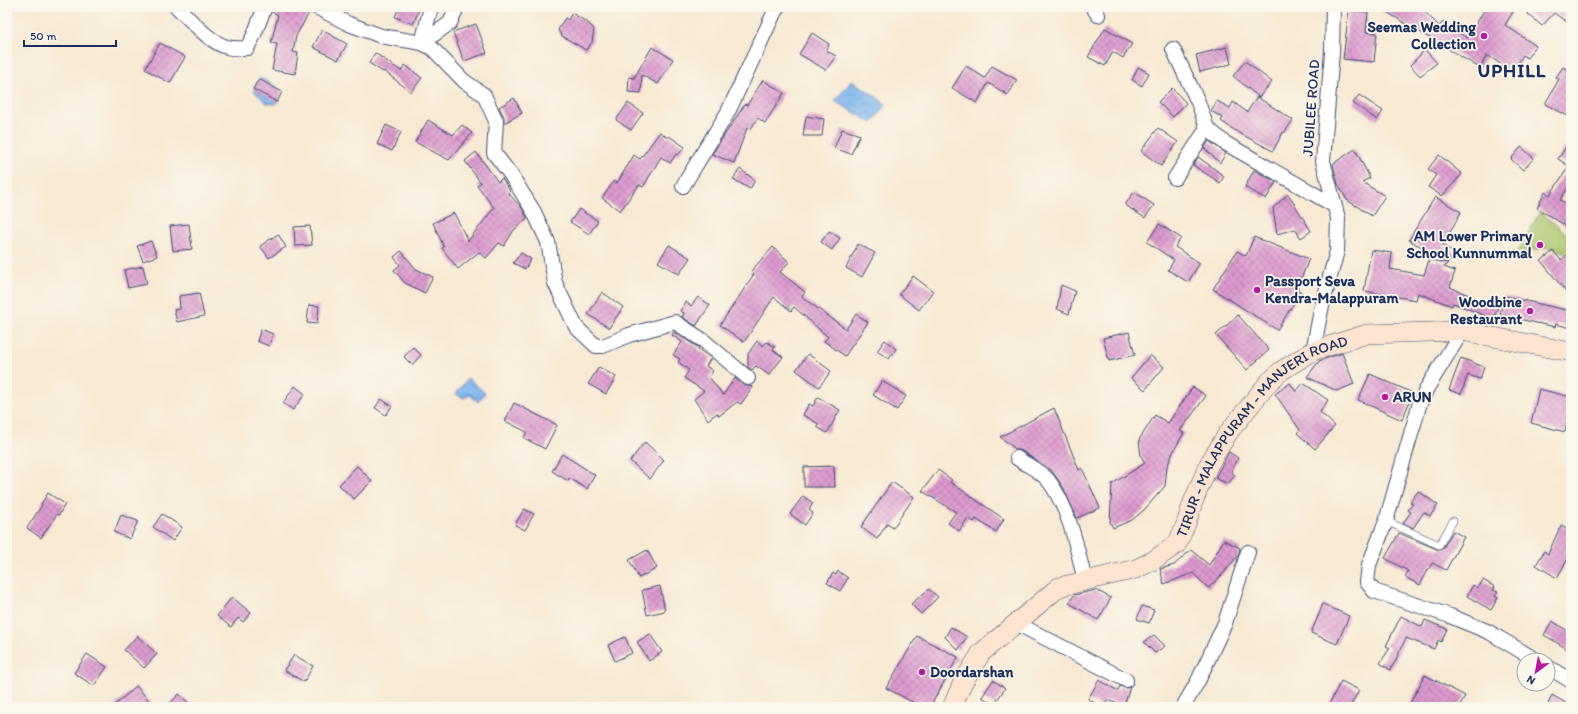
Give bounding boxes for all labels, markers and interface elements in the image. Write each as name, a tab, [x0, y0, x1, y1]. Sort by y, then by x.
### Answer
place label: Seemas Wedding Collection	[1367, 18, 1477, 53]
scale bar	[24, 22, 116, 48]
text: 50 m	[30, 29, 56, 43]
marker: Seemas Wedding Collection	[1479, 31, 1489, 41]
street label: JUBILEE ROAD	[1299, 59, 1323, 157]
district label: UPHILL	[1478, 59, 1546, 82]
place label: AM Lower Primary School Kunnummal	[1406, 227, 1533, 262]
marker: AM Lower Primary School Kunnummal	[1535, 240, 1545, 250]
place label: Passport Seva Kendra-Malappuram	[1265, 272, 1399, 308]
marker: Passport Seva Kendra-Malappuram	[1252, 285, 1262, 295]
place label: Woodbine Restaurant	[1450, 293, 1522, 328]
marker: Woodbine Restaurant	[1525, 306, 1535, 316]
street label: TIRUR - MALAPPURAM - MANJERI ROAD	[1172, 332, 1350, 540]
place label: ARUN	[1392, 388, 1432, 406]
marker: ARUN	[1380, 392, 1390, 402]
north arrow	[1516, 652, 1556, 692]
place label: Doordarshan	[930, 663, 1014, 681]
marker: Doordarshan	[917, 667, 927, 677]
text: N	[1524, 673, 1538, 688]

